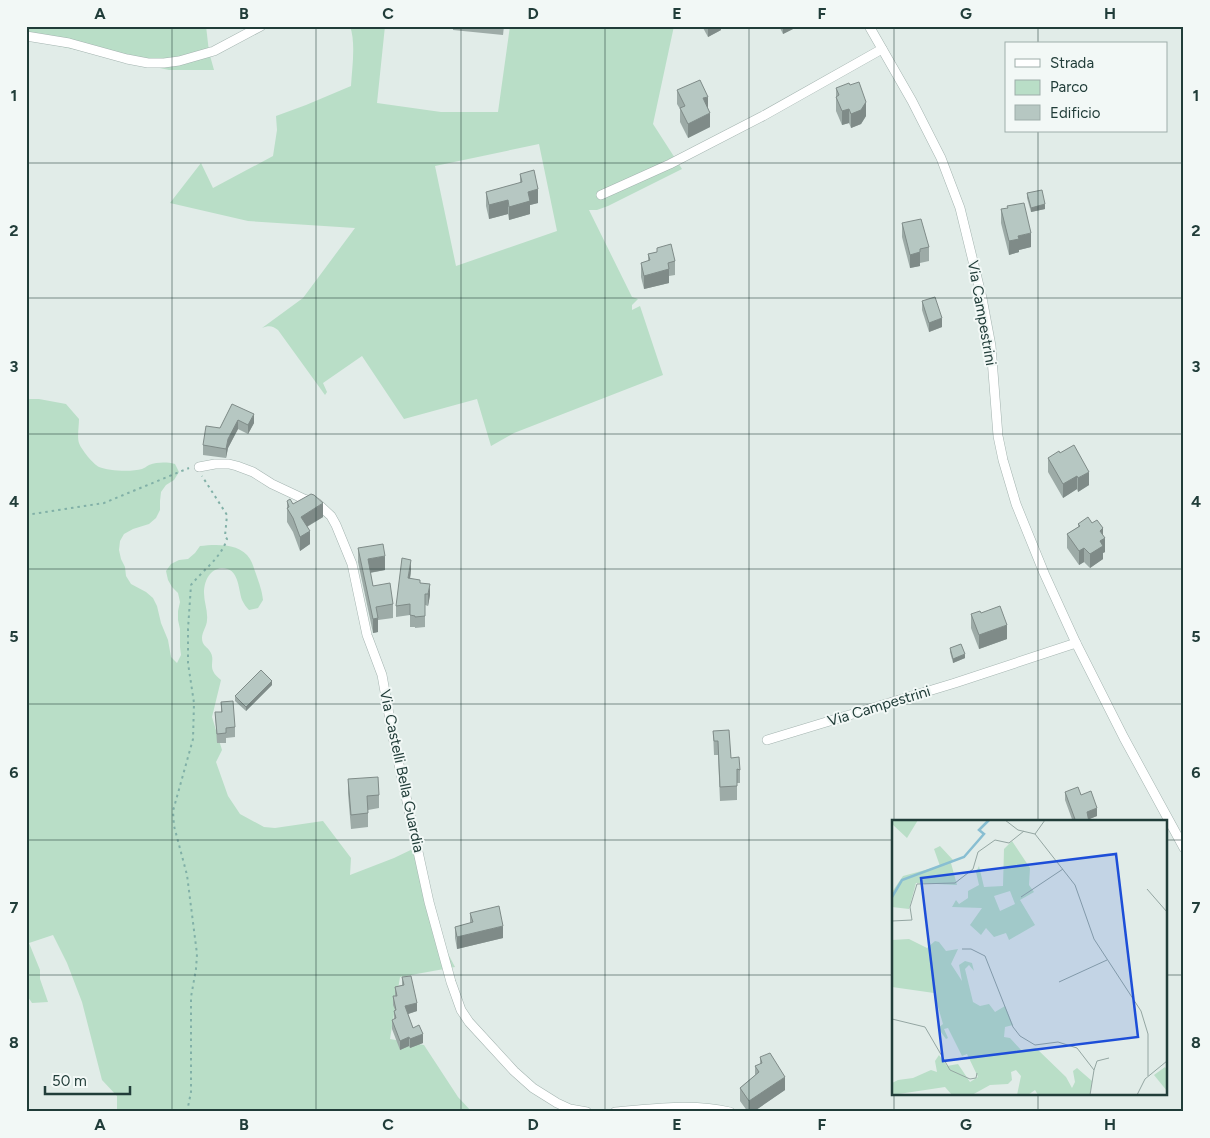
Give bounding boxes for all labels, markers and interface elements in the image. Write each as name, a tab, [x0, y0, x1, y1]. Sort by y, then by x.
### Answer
text: A	[94, 4, 106, 23]
text: B	[239, 4, 249, 23]
text: C	[382, 4, 394, 23]
text: D	[527, 4, 539, 23]
text: E	[672, 4, 682, 23]
text: F	[818, 4, 827, 23]
text: G	[960, 4, 972, 23]
text: H	[1104, 4, 1116, 23]
legend	[1005, 42, 1168, 132]
text: Strada	[1050, 54, 1094, 72]
text: Parco	[1050, 78, 1088, 96]
text: 1	[11, 86, 17, 105]
text: 1	[1193, 86, 1199, 105]
text: Edificio	[1050, 104, 1101, 122]
text: 2	[9, 221, 19, 240]
text: 2	[1191, 221, 1201, 240]
street label: Via Campestrini	[964, 259, 1000, 367]
text: 3	[10, 357, 19, 376]
text: 3	[1192, 357, 1201, 376]
text: 4	[9, 492, 19, 511]
text: 4	[1191, 492, 1201, 511]
text: 5	[9, 627, 19, 646]
text: 5	[1191, 627, 1201, 646]
street label: Via Campestrini	[825, 682, 933, 730]
street label: Via Castelli Bella Guardia	[376, 688, 428, 854]
text: 6	[9, 763, 19, 782]
text: 6	[1191, 763, 1201, 782]
inset map	[892, 820, 1168, 1096]
text: 7	[10, 898, 19, 917]
text: 7	[1192, 898, 1201, 917]
text: 8	[9, 1033, 19, 1052]
text: 8	[1191, 1033, 1201, 1052]
scale bar	[45, 1063, 130, 1095]
text: 50 m	[52, 1072, 87, 1090]
text: A	[94, 1115, 106, 1134]
text: B	[239, 1115, 249, 1134]
text: C	[382, 1115, 394, 1134]
text: D	[527, 1115, 539, 1134]
text: E	[672, 1115, 682, 1134]
text: F	[818, 1115, 827, 1134]
text: G	[960, 1115, 972, 1134]
text: H	[1104, 1115, 1116, 1134]

